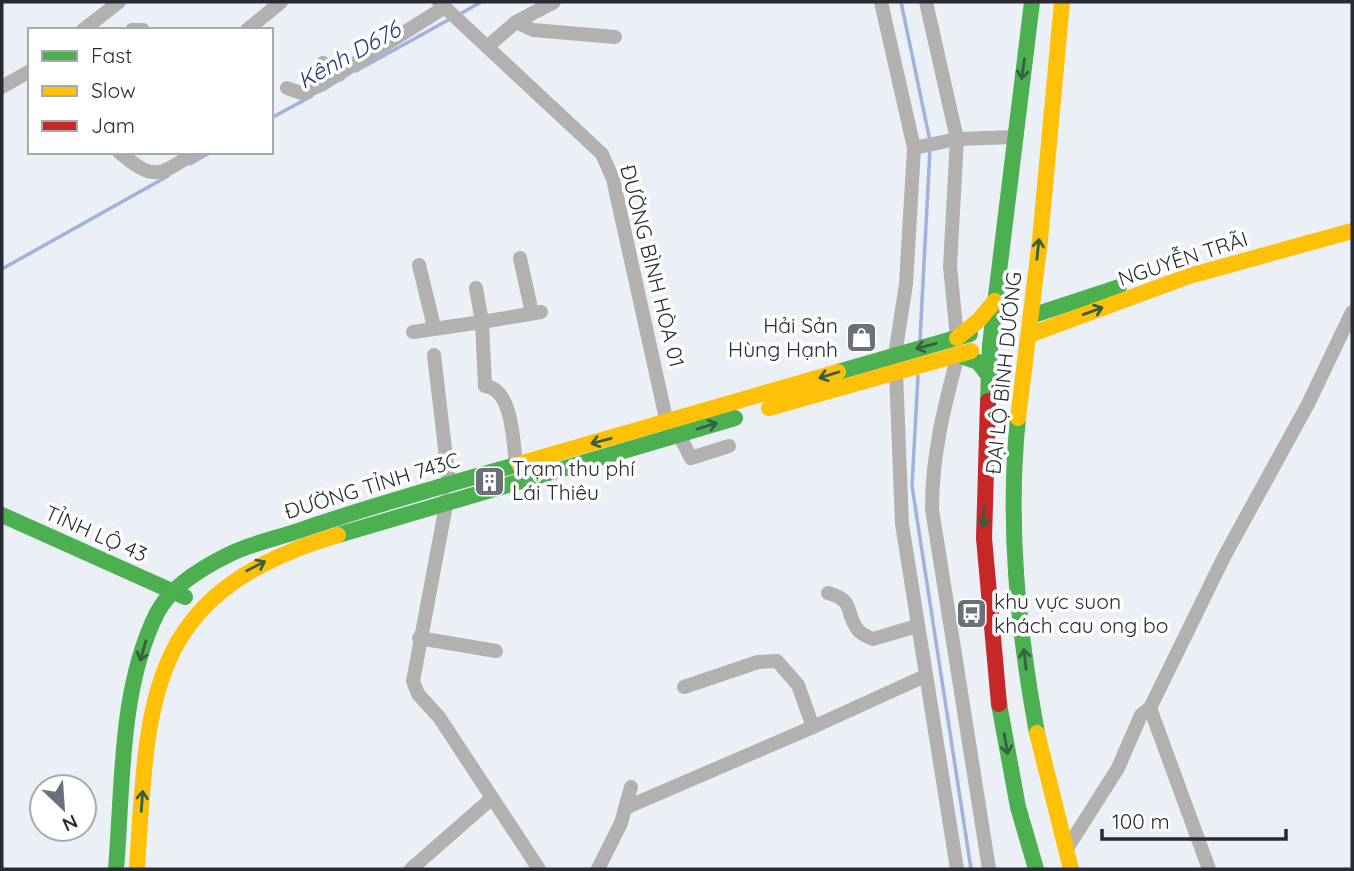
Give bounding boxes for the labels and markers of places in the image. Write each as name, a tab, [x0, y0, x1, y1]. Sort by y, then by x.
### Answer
place label: Hải Sản Hùng Hạnh	[728, 312, 838, 362]
shop icon: Hải Sản Hùng Hạnh	[844, 321, 878, 355]
place label: Trạm thu phí Lái Thiêu	[512, 455, 635, 505]
building icon: Trạm thu phí Lái Thiêu	[472, 464, 506, 498]
place label: khu vực suon khách cau ong bo	[994, 588, 1168, 638]
bus stop icon: khu vực suon khách cau ong bo	[954, 597, 988, 631]

